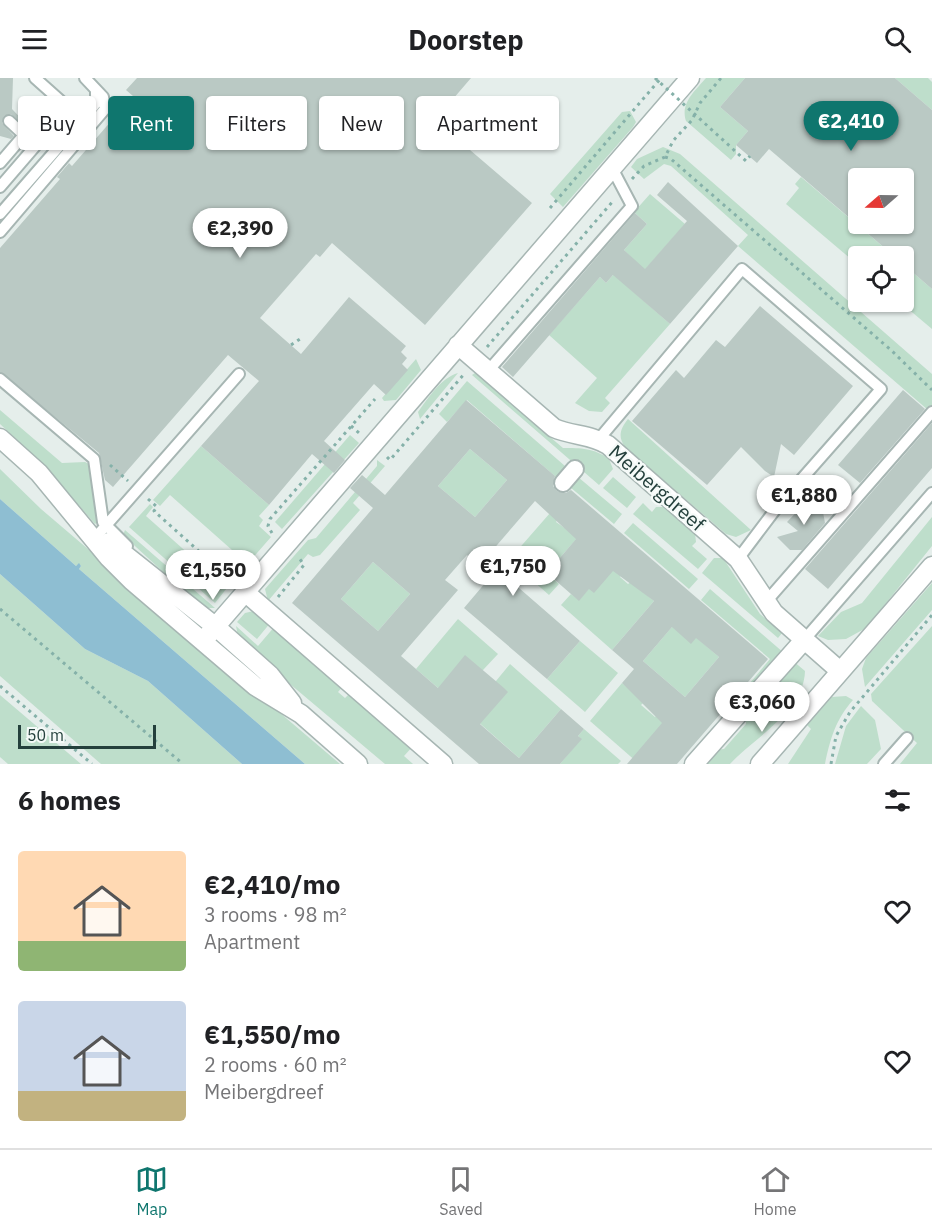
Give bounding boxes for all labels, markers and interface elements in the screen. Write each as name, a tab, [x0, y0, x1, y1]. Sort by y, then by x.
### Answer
text: Doorstep	[408, 22, 524, 57]
icon: menu	[18, 23, 51, 56]
icon: search	[881, 23, 914, 56]
chip: Buy	[18, 96, 96, 150]
chip: Rent	[108, 96, 194, 150]
chip: Filters	[206, 96, 307, 150]
chip: New	[319, 96, 404, 150]
chip: Apartment	[416, 96, 559, 150]
pin: €2,410	[802, 101, 900, 152]
text: €2,410	[818, 107, 884, 134]
north arrow	[848, 168, 914, 234]
map controls	[848, 168, 914, 312]
pin: €2,390	[191, 208, 289, 259]
text: €2,390	[207, 214, 273, 241]
button: locate	[848, 246, 914, 312]
street label: Meibergdreef	[603, 438, 712, 537]
pin: €1,880	[755, 475, 853, 526]
text: €1,880	[771, 481, 837, 508]
pin: €1,750	[464, 546, 562, 597]
pin: €1,550	[164, 550, 262, 601]
text: €1,750	[480, 552, 546, 579]
text: €1,550	[180, 556, 246, 583]
pin: €3,060	[713, 682, 811, 733]
text: €3,060	[729, 688, 795, 715]
scale bar	[18, 722, 156, 750]
text: 50 m	[27, 725, 64, 745]
text: 6 homes	[18, 783, 121, 817]
icon: filters	[881, 784, 914, 817]
text: €2,410/mo	[204, 867, 340, 901]
icon: home	[66, 875, 138, 947]
icon: heart	[881, 895, 914, 928]
text: 3 rooms · 98 m²	[204, 901, 347, 928]
text: Apartment	[204, 928, 300, 955]
text: €1,550/mo	[204, 1017, 340, 1051]
icon: home	[66, 1025, 138, 1097]
icon: heart	[881, 1045, 914, 1078]
text: 2 rooms · 60 m²	[204, 1051, 347, 1078]
text: Meibergdreef	[204, 1078, 323, 1105]
tab: Map	[135, 1163, 168, 1219]
tab: Saved	[439, 1163, 483, 1219]
tab: Home	[754, 1163, 797, 1219]

